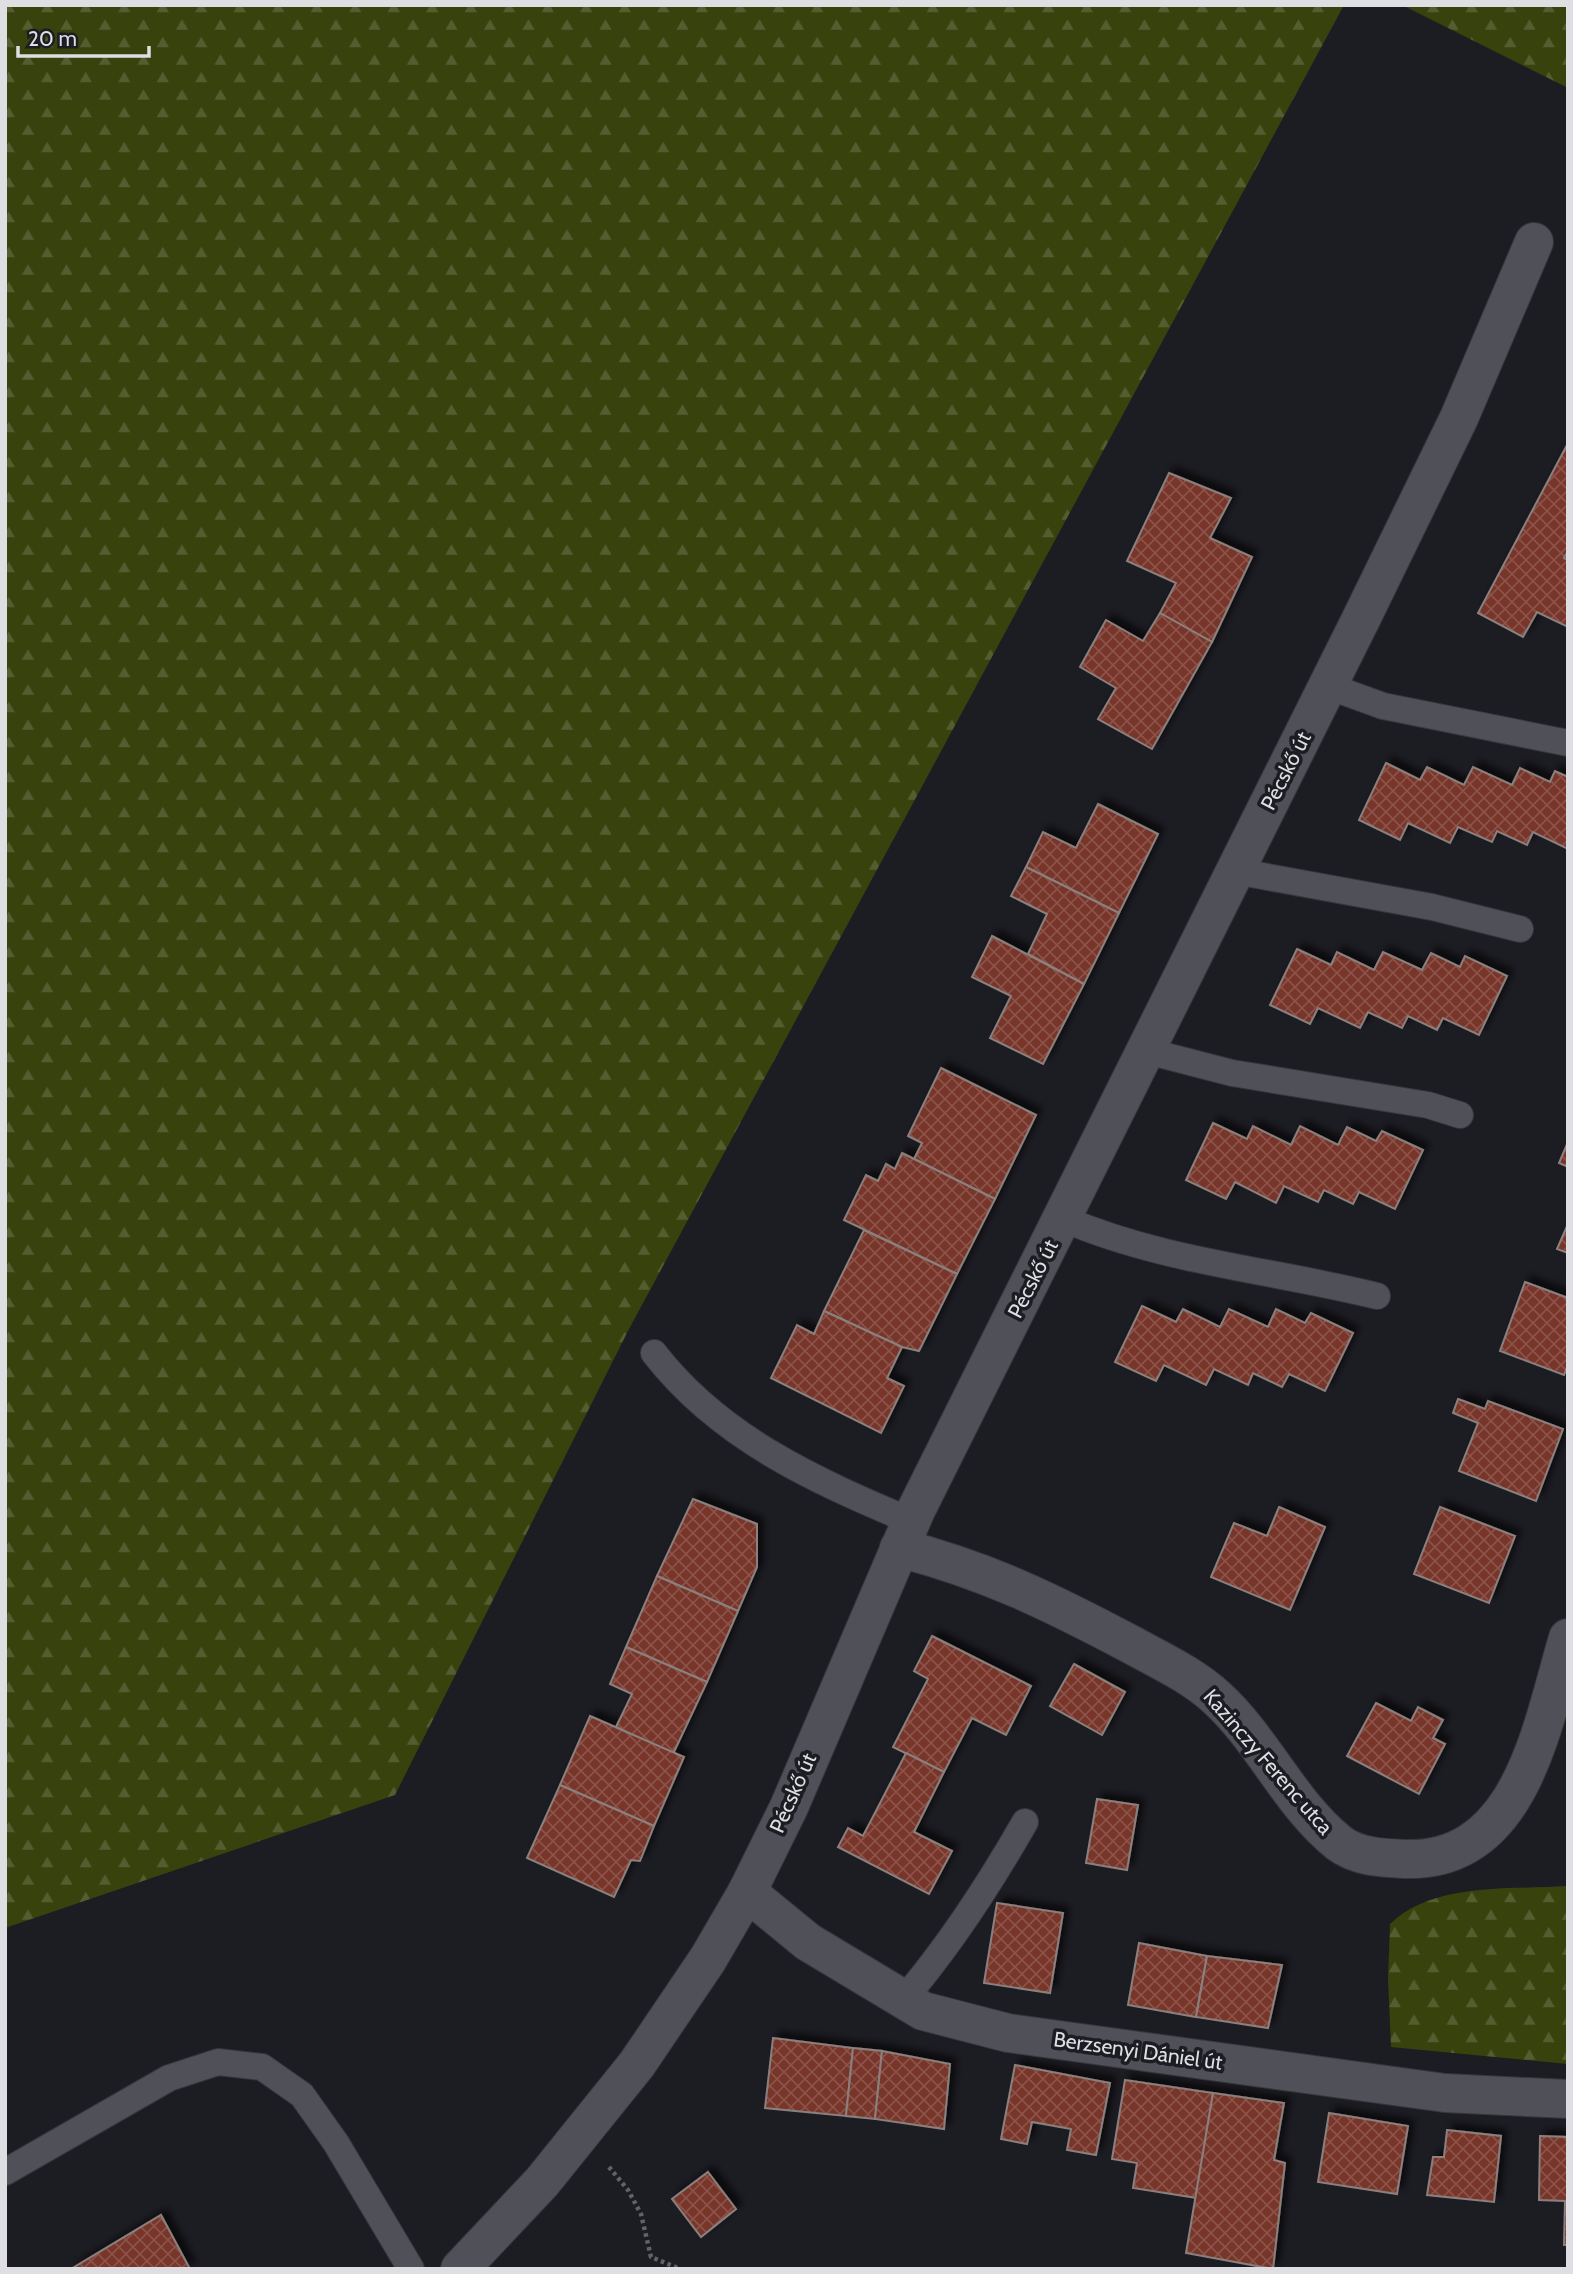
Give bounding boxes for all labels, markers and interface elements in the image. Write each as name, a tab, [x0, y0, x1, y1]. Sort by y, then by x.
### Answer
scale bar	[18, 14, 149, 58]
text: 20 m	[28, 26, 77, 51]
street label: Pécskő út	[1255, 727, 1316, 814]
street label: Pécskő út	[1002, 1235, 1063, 1322]
street label: Kazinczy Ferenc utca	[1198, 1684, 1338, 1839]
street label: Pécskő út	[764, 1749, 821, 1836]
street label: Berzsenyi Dániel út	[1052, 2026, 1224, 2075]

